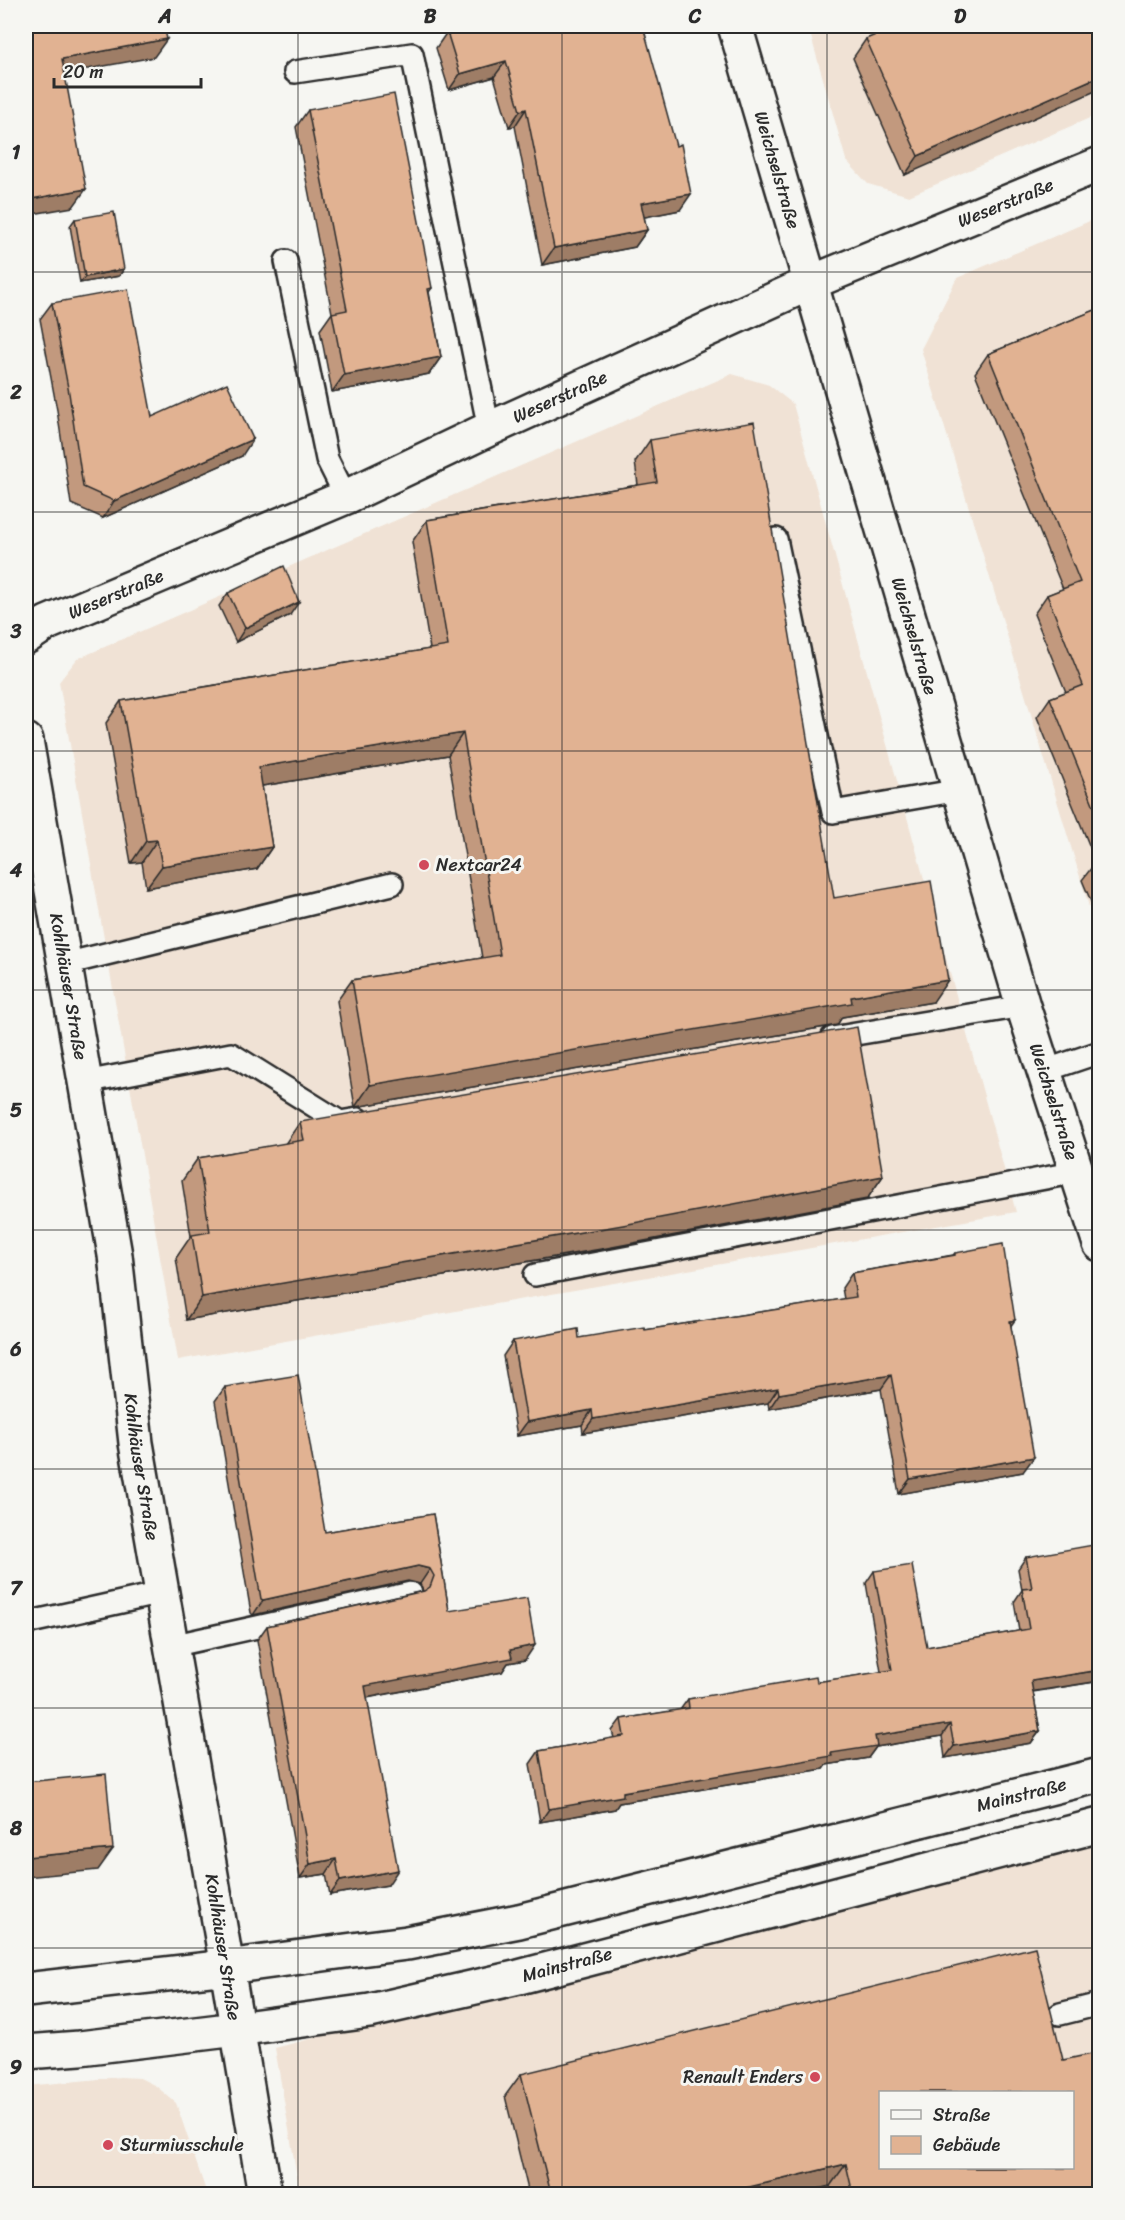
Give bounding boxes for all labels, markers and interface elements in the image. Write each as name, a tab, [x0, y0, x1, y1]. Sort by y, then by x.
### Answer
text: A	[157, 0, 172, 34]
text: B	[424, 0, 437, 34]
text: C	[688, 0, 702, 34]
text: D	[954, 0, 967, 34]
scale bar	[54, 51, 201, 89]
text: 20 m	[63, 56, 103, 88]
street label: Weichselstraße	[745, 107, 810, 233]
text: 1	[12, 135, 21, 170]
street label: Weserstraße	[952, 169, 1059, 237]
street label: Weserstraße	[507, 361, 613, 432]
text: 2	[9, 375, 22, 410]
street label: Weserstraße	[63, 560, 169, 628]
street label: Weichselstraße	[882, 573, 947, 699]
text: 3	[10, 614, 22, 649]
place label: Nextcar24	[436, 849, 522, 881]
text: 4	[9, 853, 23, 888]
marker: Nextcar24	[417, 858, 431, 872]
street label: Kohlhäuser Straße	[40, 910, 97, 1062]
street label: Weichselstraße	[1020, 1039, 1088, 1164]
text: 5	[10, 1093, 22, 1128]
text: 6	[9, 1332, 22, 1367]
street label: Kohlhäuser Straße	[115, 1391, 169, 1543]
text: 7	[10, 1571, 23, 1606]
street label: Mainstraße	[973, 1768, 1070, 1822]
text: 8	[9, 1811, 23, 1846]
street label: Kohlhäuser Straße	[196, 1871, 250, 2023]
street label: Mainstraße	[518, 1937, 616, 1992]
text: 9	[10, 2050, 22, 2085]
place label: Renault Enders	[683, 2061, 804, 2093]
marker: Renault Enders	[808, 2070, 822, 2084]
legend	[879, 2091, 1074, 2169]
text: Straße	[933, 2099, 990, 2131]
place label: Sturmiusschule	[120, 2129, 244, 2161]
text: Gebäude	[933, 2129, 1001, 2161]
marker: Sturmiusschule	[101, 2138, 115, 2152]

